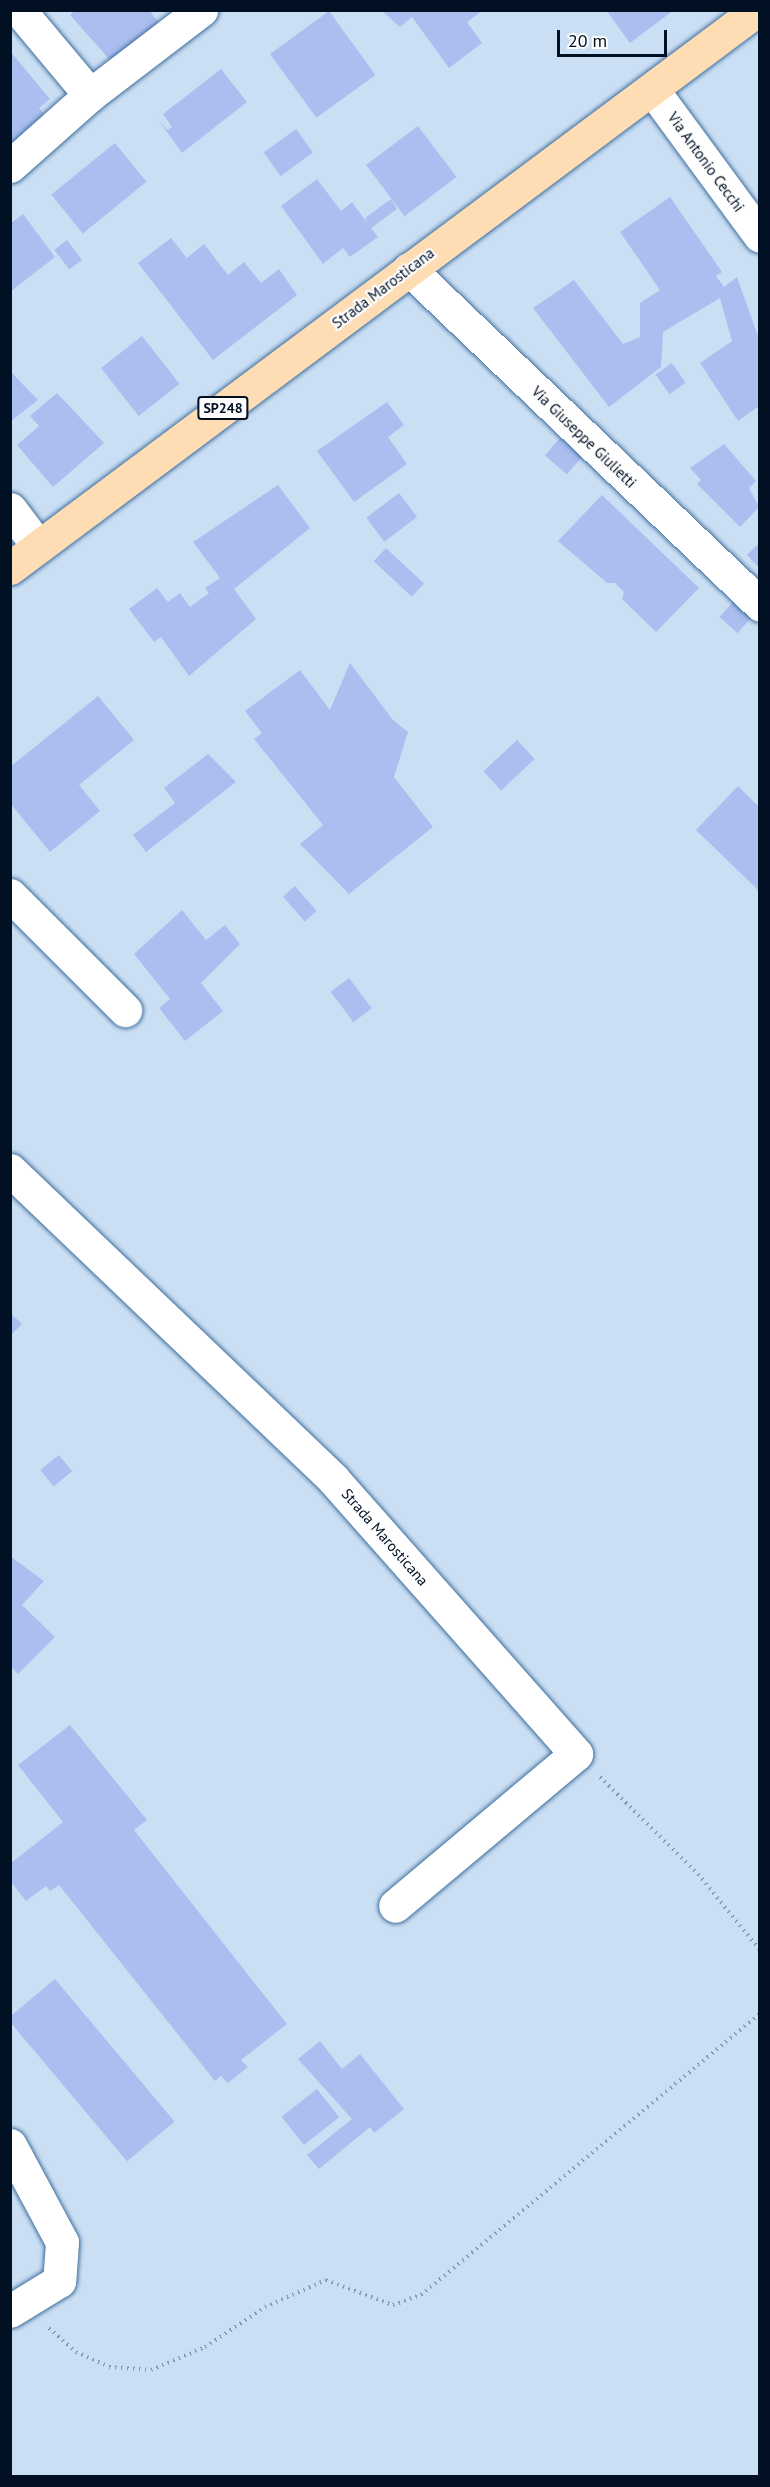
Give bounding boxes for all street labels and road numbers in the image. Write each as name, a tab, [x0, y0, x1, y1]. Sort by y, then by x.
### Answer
street label: Via Antonio Cecchi	[664, 109, 748, 215]
street label: Strada Marosticana	[329, 244, 437, 332]
street label: Via Giuseppe Giulietti	[528, 382, 640, 492]
road number: SP248	[196, 397, 250, 419]
street label: Strada Marosticana	[338, 1485, 432, 1589]

